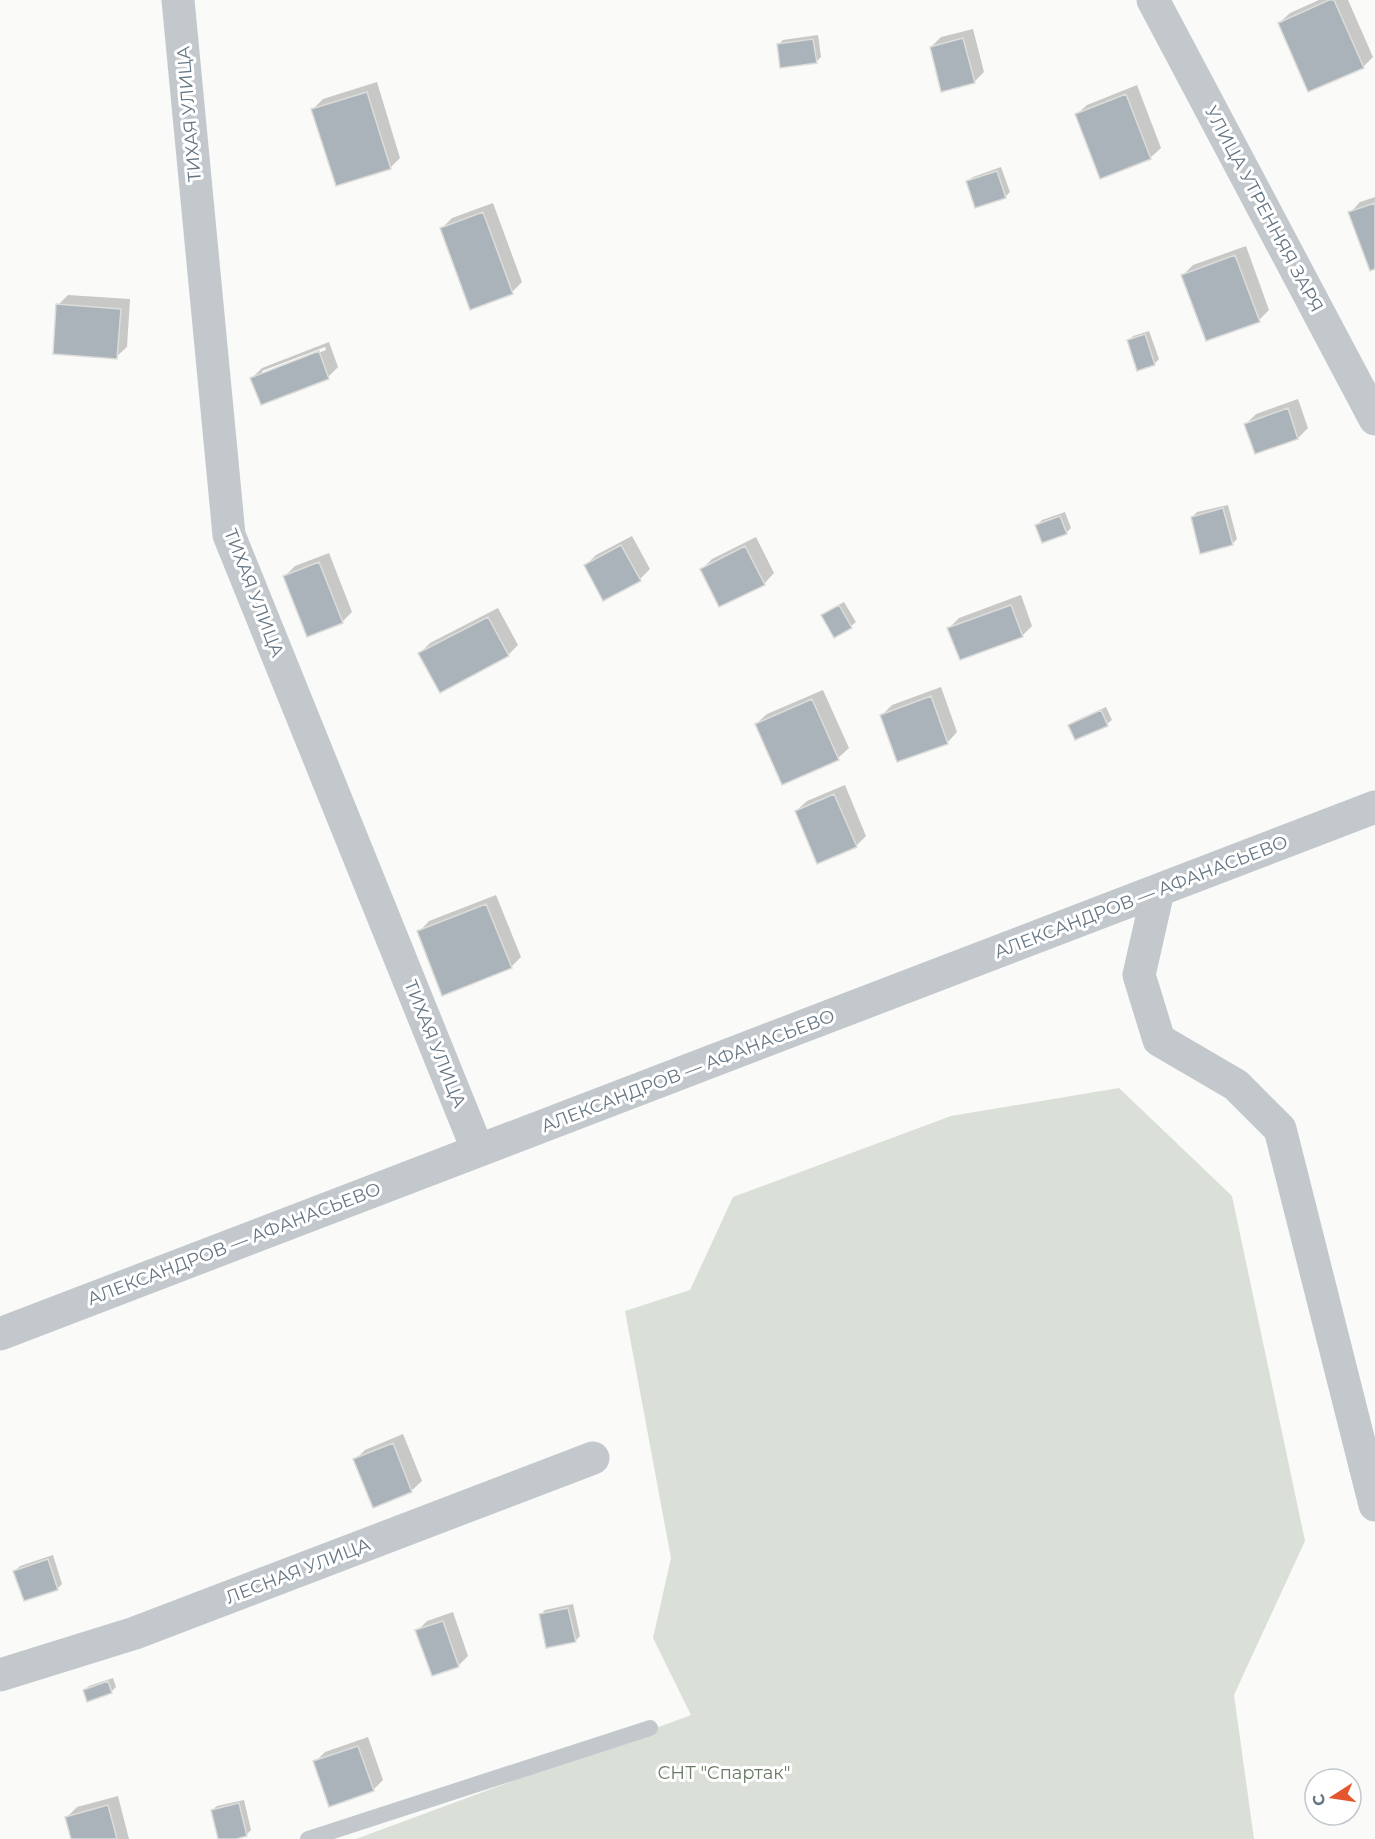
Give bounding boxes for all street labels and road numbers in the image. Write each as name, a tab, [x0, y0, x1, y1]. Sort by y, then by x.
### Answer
street label: ТИХАЯ УЛИЦА	[172, 45, 206, 183]
street label: УЛИЦА УТРЕННЯЯ ЗАРЯ	[1200, 102, 1328, 316]
street label: ТИХАЯ УЛИЦА	[219, 526, 289, 661]
street label: АЛЕКСАНДРОВ — АФАНАСЬЕВО	[991, 831, 1291, 963]
street label: ТИХАЯ УЛИЦА	[399, 977, 471, 1112]
street label: АЛЕКСАНДРОВ — АФАНАСЬЕВО	[538, 1005, 838, 1137]
street label: АЛЕКСАНДРОВ — АФАНАСЬЕВО	[84, 1178, 384, 1310]
street label: ЛЕСНАЯ УЛИЦА	[222, 1533, 374, 1609]

